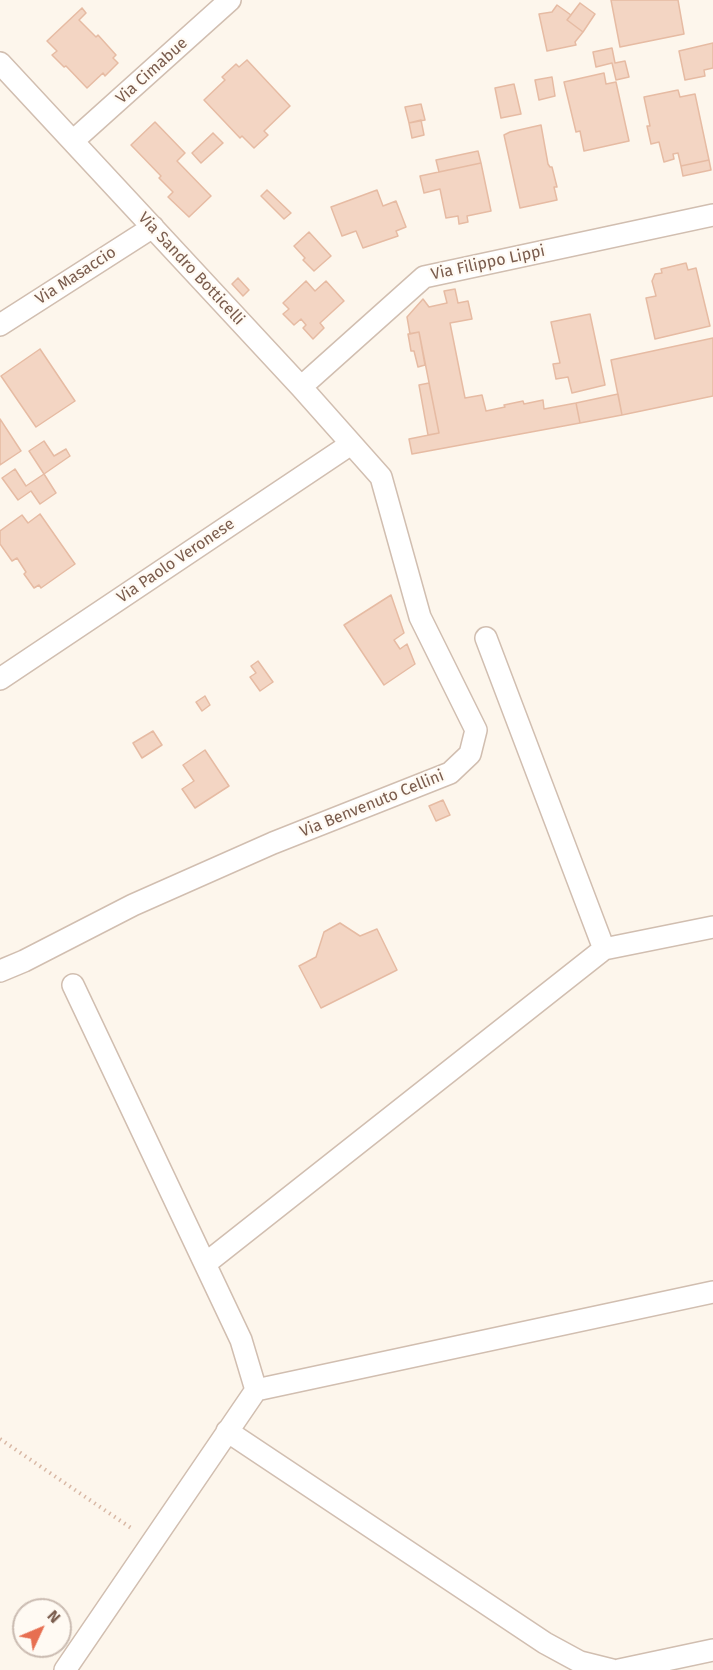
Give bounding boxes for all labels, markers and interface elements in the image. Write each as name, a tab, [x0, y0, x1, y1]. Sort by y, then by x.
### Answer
street label: Via Cimabue	[112, 34, 192, 108]
street label: Via Sandro Botticelli	[134, 209, 248, 329]
street label: Via Filippo Lippi	[429, 242, 547, 284]
street label: Via Masaccio	[32, 243, 120, 309]
street label: Via Paolo Veronese	[114, 515, 238, 607]
street label: Via Benvenuto Cellini	[297, 766, 447, 842]
north arrow	[12, 1598, 72, 1658]
text: N	[43, 1606, 64, 1627]

